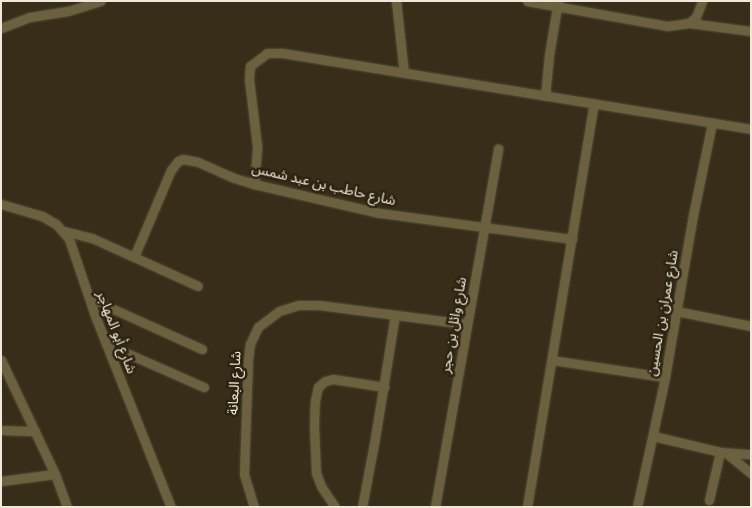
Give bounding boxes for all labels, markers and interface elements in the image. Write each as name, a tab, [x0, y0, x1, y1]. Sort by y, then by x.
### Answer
street label: شارع حاطب بن عبد شمس	[250, 159, 398, 209]
street label: شارع عمران بن الحسين	[643, 249, 681, 377]
street label: شارع وائل بن حجر	[436, 276, 470, 374]
street label: شارع أبو المهاجر	[93, 288, 141, 376]
street label: شارع البعانة	[224, 350, 244, 416]

